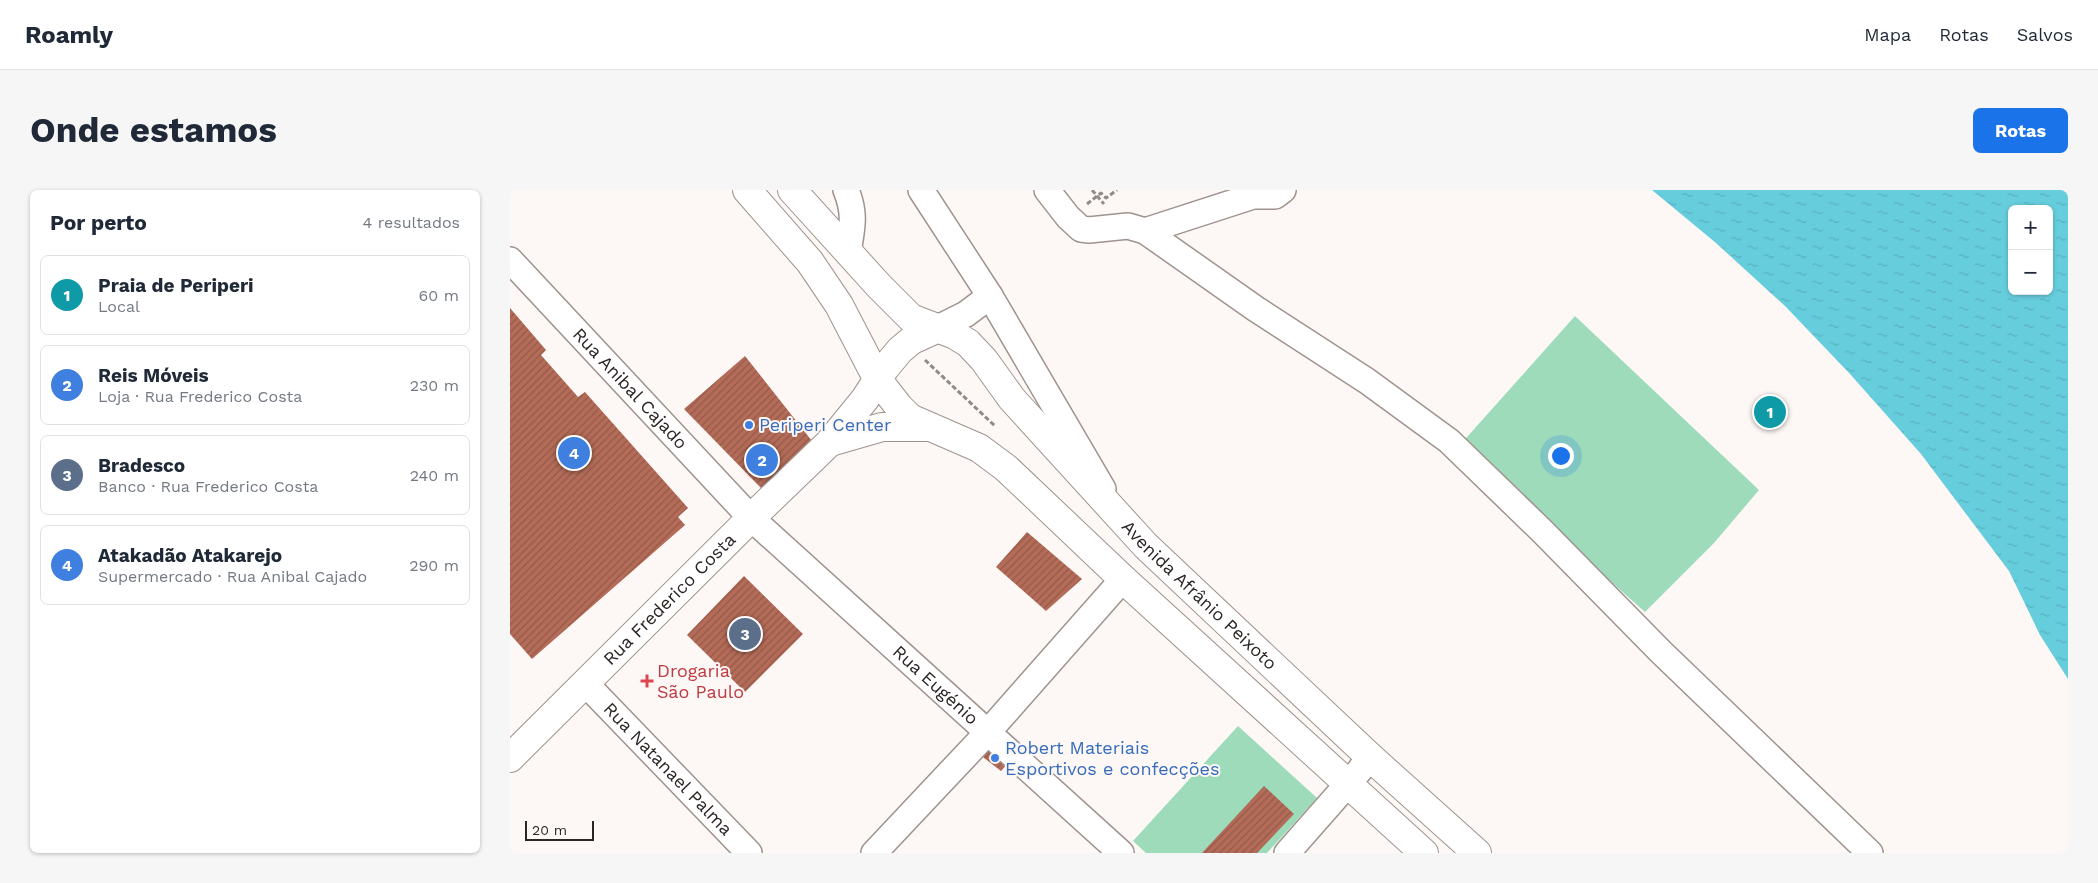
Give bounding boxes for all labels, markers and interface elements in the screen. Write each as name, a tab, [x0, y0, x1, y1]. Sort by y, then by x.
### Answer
text: Roamly	[25, 21, 113, 49]
text: Mapa	[1864, 24, 1911, 45]
text: Rotas	[1939, 24, 1989, 45]
text: Salvos	[2017, 24, 2073, 45]
button: Rotas	[1973, 108, 2068, 153]
text: Onde estamos	[30, 109, 277, 151]
map controls	[2008, 205, 2053, 295]
button: +	[2008, 205, 2053, 250]
text: Por perto	[50, 210, 147, 235]
text: 4 resultados	[363, 213, 460, 232]
button: −	[2008, 250, 2053, 295]
text: Praia de Periperi	[98, 274, 254, 297]
text: 1	[64, 286, 70, 305]
text: 60 m	[419, 286, 459, 305]
text: Local	[98, 297, 140, 316]
street label: Rua Anibal Cajado	[569, 323, 692, 453]
text: Reis Móveis	[98, 364, 209, 387]
text: 2	[62, 376, 72, 395]
text: 230 m	[410, 376, 459, 395]
text: Loja · Rua Frederico Costa	[98, 387, 302, 406]
pin: 1	[1754, 393, 1786, 431]
place label: Periperi Center	[759, 414, 891, 435]
marker: Periperi Center	[743, 419, 755, 431]
pin: 4	[558, 434, 590, 472]
pin: 2	[746, 441, 778, 479]
your location	[1548, 443, 1574, 469]
text: Bradesco	[98, 454, 185, 477]
text: 3	[62, 466, 72, 485]
text: 240 m	[410, 466, 459, 485]
text: Banco · Rua Frederico Costa	[98, 477, 318, 496]
street label: Avenida Afrânio Peixoto	[1118, 516, 1281, 674]
street label: Rua Frederico Costa	[599, 529, 739, 669]
text: Atakadão Atakarejo	[98, 544, 282, 567]
text: 4	[62, 556, 72, 575]
text: 290 m	[409, 556, 459, 575]
text: Supermercado · Rua Anibal Cajado	[98, 567, 367, 586]
pin: 3	[729, 615, 761, 653]
street label: Rua Eugénio	[889, 641, 983, 729]
place label: Drogaria São Paulo	[657, 660, 744, 702]
marker: Drogaria São Paulo	[641, 675, 653, 687]
street label: Rua Natanael Palma	[600, 698, 737, 839]
place label: Robert Materiais Esportivos e confecções	[1005, 737, 1219, 779]
marker: Robert Materiais Esportivos e confecções	[989, 752, 1001, 764]
scale bar	[525, 818, 594, 841]
text: 20 m	[532, 822, 567, 838]

